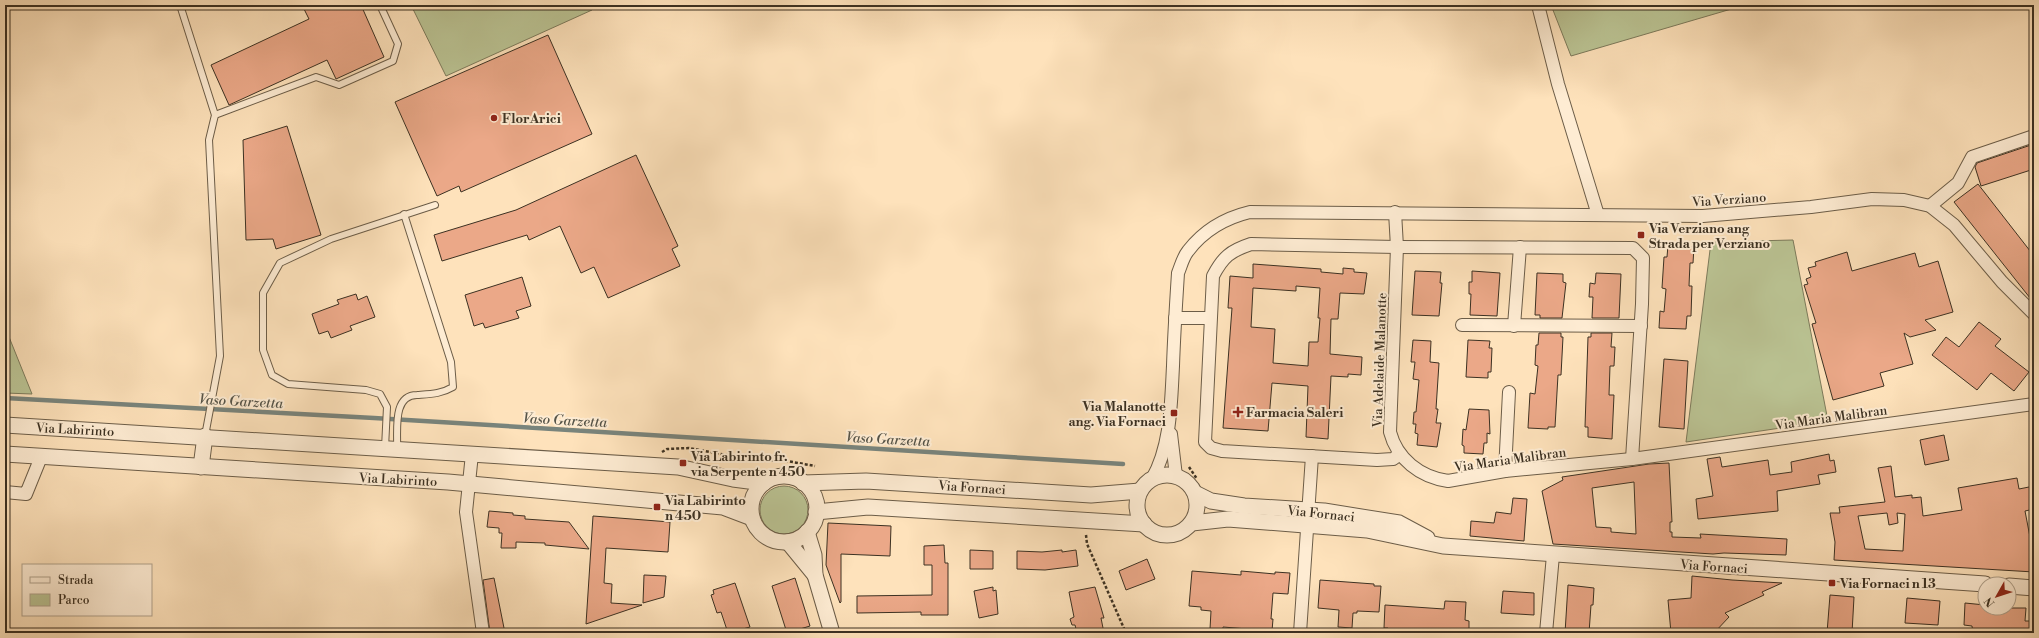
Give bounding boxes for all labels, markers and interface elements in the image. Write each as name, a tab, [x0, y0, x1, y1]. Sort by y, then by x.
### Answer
place label: FlorArici	[502, 111, 561, 127]
marker: FlorArici	[489, 113, 499, 123]
street label: Via Verziano	[1690, 189, 1767, 211]
place label: Via Verziano ang Strada per Verziano	[1648, 221, 1770, 252]
marker: Via Verziano ang Strada per Verziano	[1636, 230, 1646, 240]
street label: Via Adelaide Malanotte	[1370, 292, 1390, 429]
water label: Vaso Garzetta	[199, 391, 284, 413]
place label: Via Malanotte ang. Via Fornaci	[1068, 399, 1166, 430]
street label: Via Maria Malibran	[1773, 402, 1888, 434]
place label: Farmacia Saleri	[1246, 405, 1343, 421]
marker: Farmacia Saleri	[1233, 407, 1243, 417]
marker: Via Malanotte ang. Via Fornaci	[1169, 408, 1179, 418]
water label: Vaso Garzetta	[523, 410, 608, 432]
street label: Via Labirinto	[34, 420, 115, 440]
water label: Vaso Garzetta	[846, 429, 931, 451]
street label: Via Maria Malibran	[1452, 444, 1567, 476]
place label: Via Labirinto fr. via Serpente n 450	[690, 449, 805, 480]
marker: Via Labirinto fr. via Serpente n 450	[678, 458, 688, 468]
street label: Via Labirinto	[357, 470, 438, 490]
street label: Via Fornaci	[936, 478, 1006, 498]
place label: Via Labirinto n 450	[664, 493, 746, 524]
marker: Via Labirinto n 450	[652, 502, 662, 512]
street label: Via Fornaci	[1285, 502, 1356, 526]
street label: Via Fornaci	[1678, 557, 1748, 577]
legend	[22, 564, 152, 616]
text: Strada	[58, 573, 94, 588]
place label: Via Fornaci n 13	[1839, 576, 1936, 592]
north arrow	[1977, 576, 2017, 616]
marker: Via Fornaci n 13	[1827, 578, 1837, 588]
text: Parco	[58, 593, 90, 608]
text: N	[1982, 594, 1998, 609]

